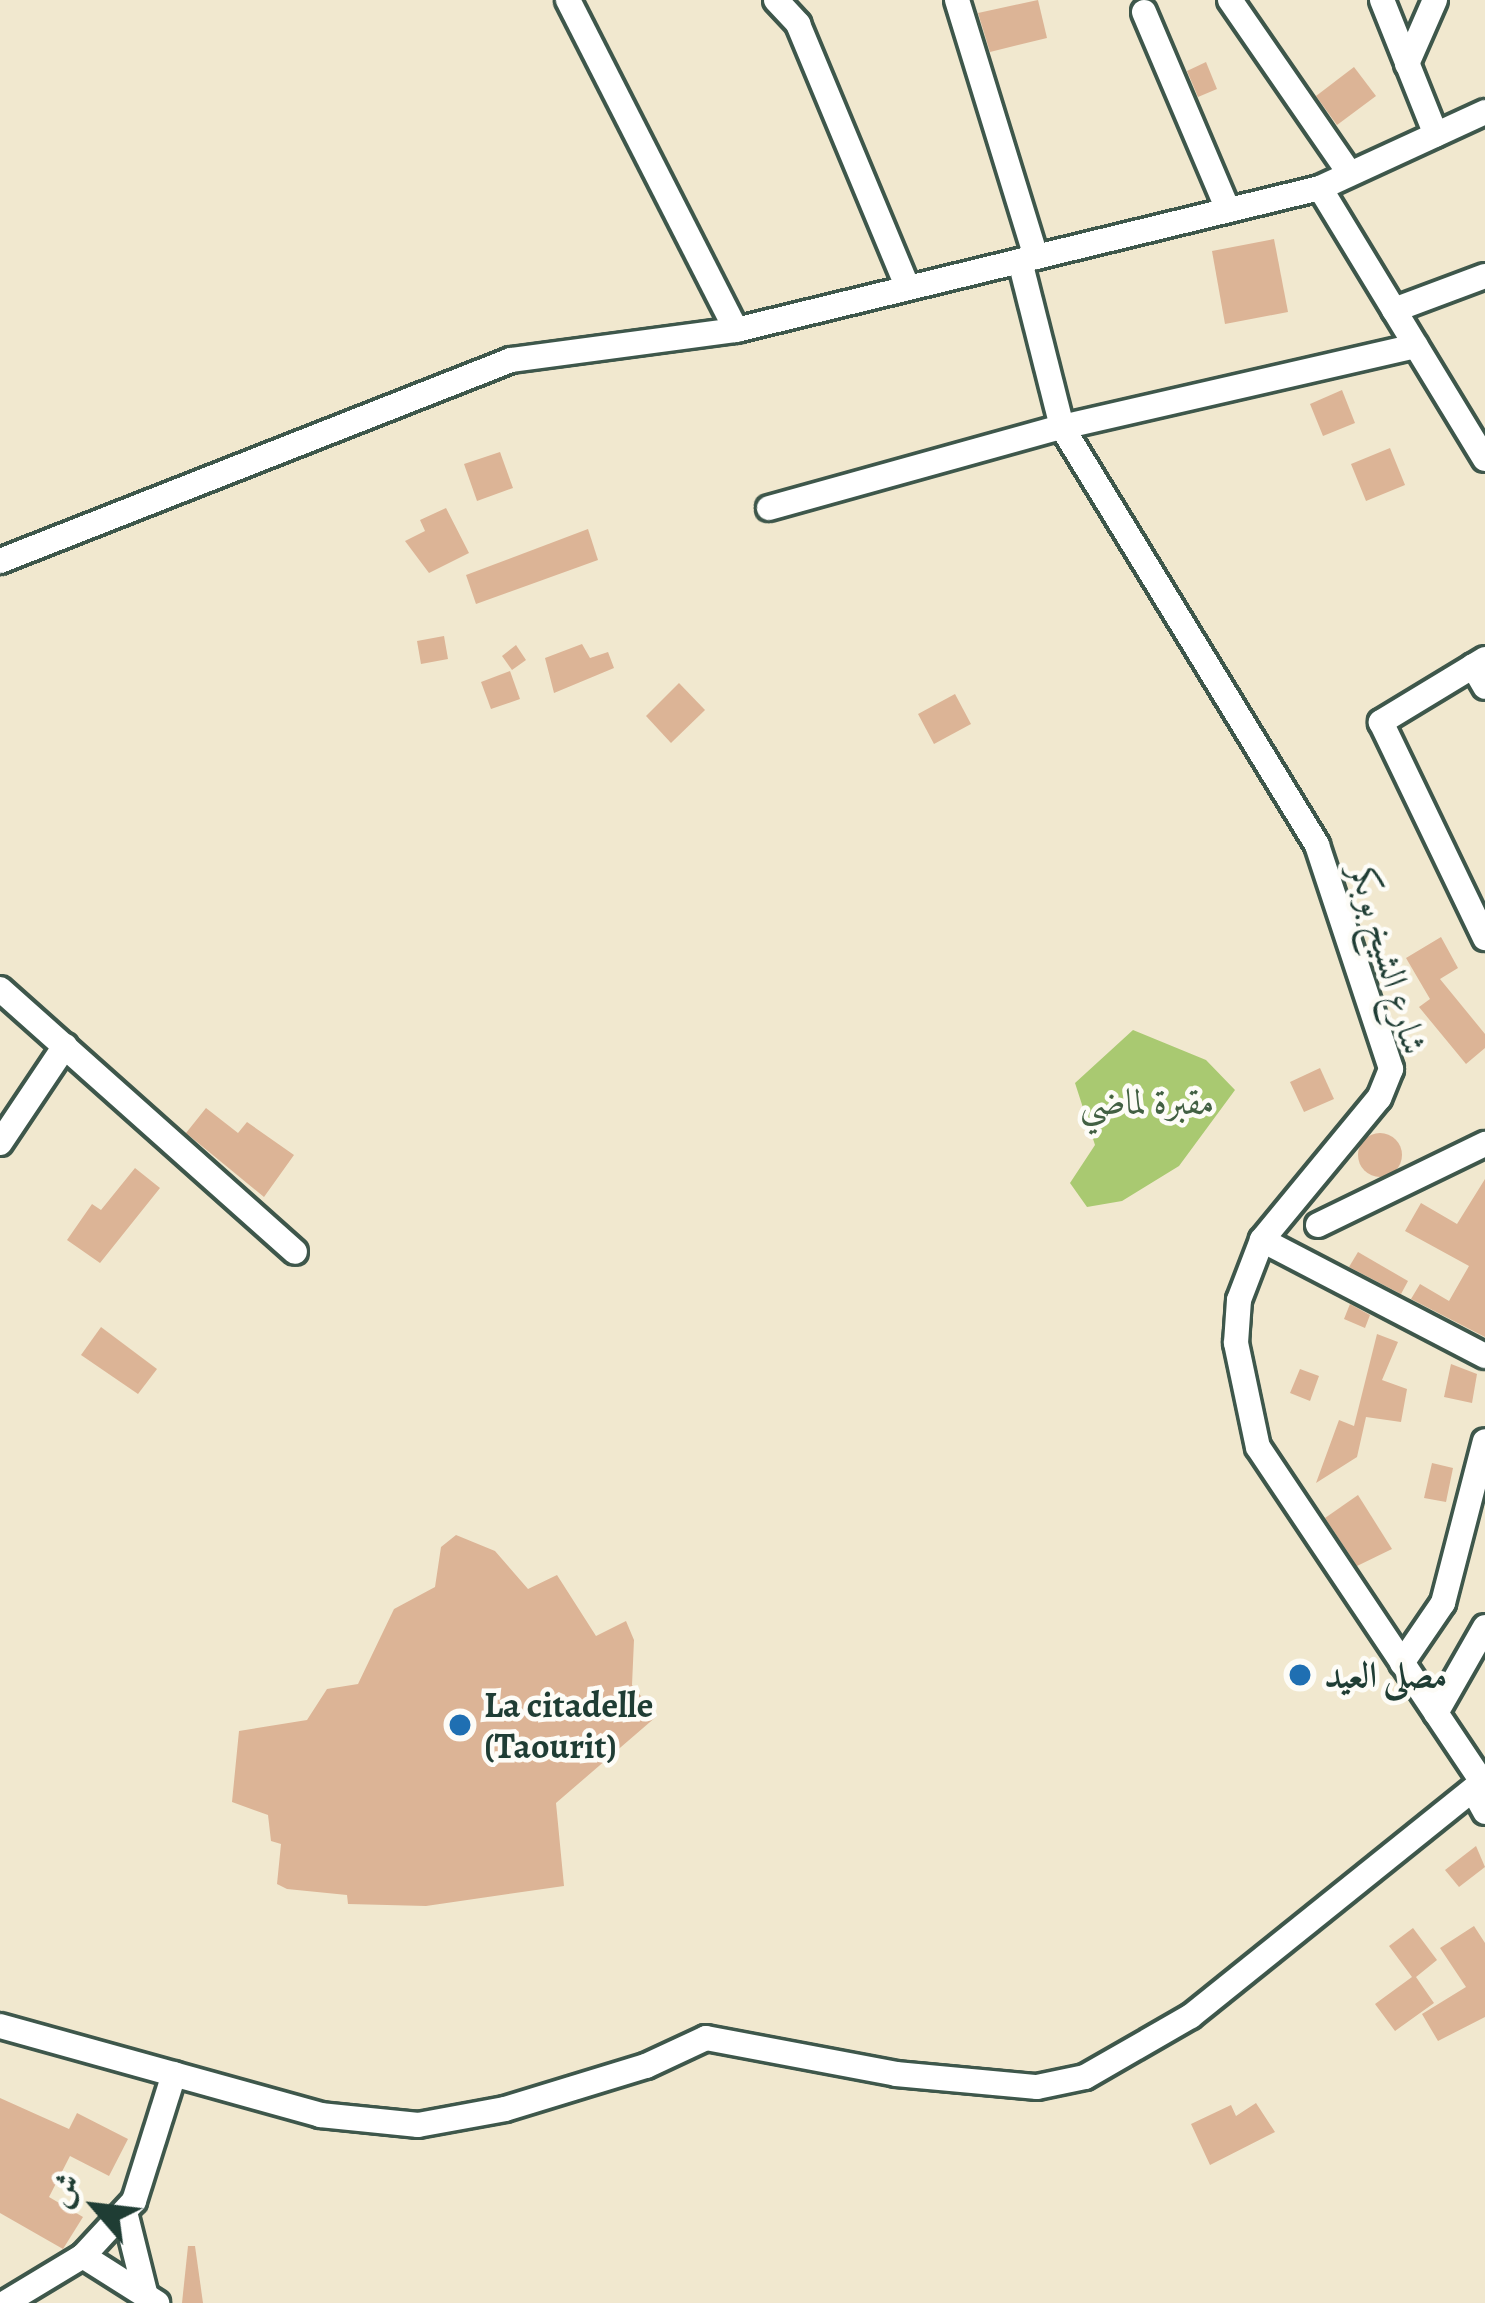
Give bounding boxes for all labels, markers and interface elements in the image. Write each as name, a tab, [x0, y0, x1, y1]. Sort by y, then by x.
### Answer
street label: شارع الشيخ بوبكر	[1341, 859, 1437, 1059]
park label: مقبرة لماضي	[1080, 1080, 1214, 1124]
place label: مصلى العيد	[1324, 1653, 1447, 1697]
marker: مصلى العيد	[1287, 1662, 1313, 1688]
place label: La citadelle (Taourit)	[484, 1682, 653, 1767]
marker: La citadelle (Taourit)	[447, 1712, 473, 1738]
north arrow	[36, 2147, 156, 2267]
text: ش	[36, 2165, 91, 2215]

